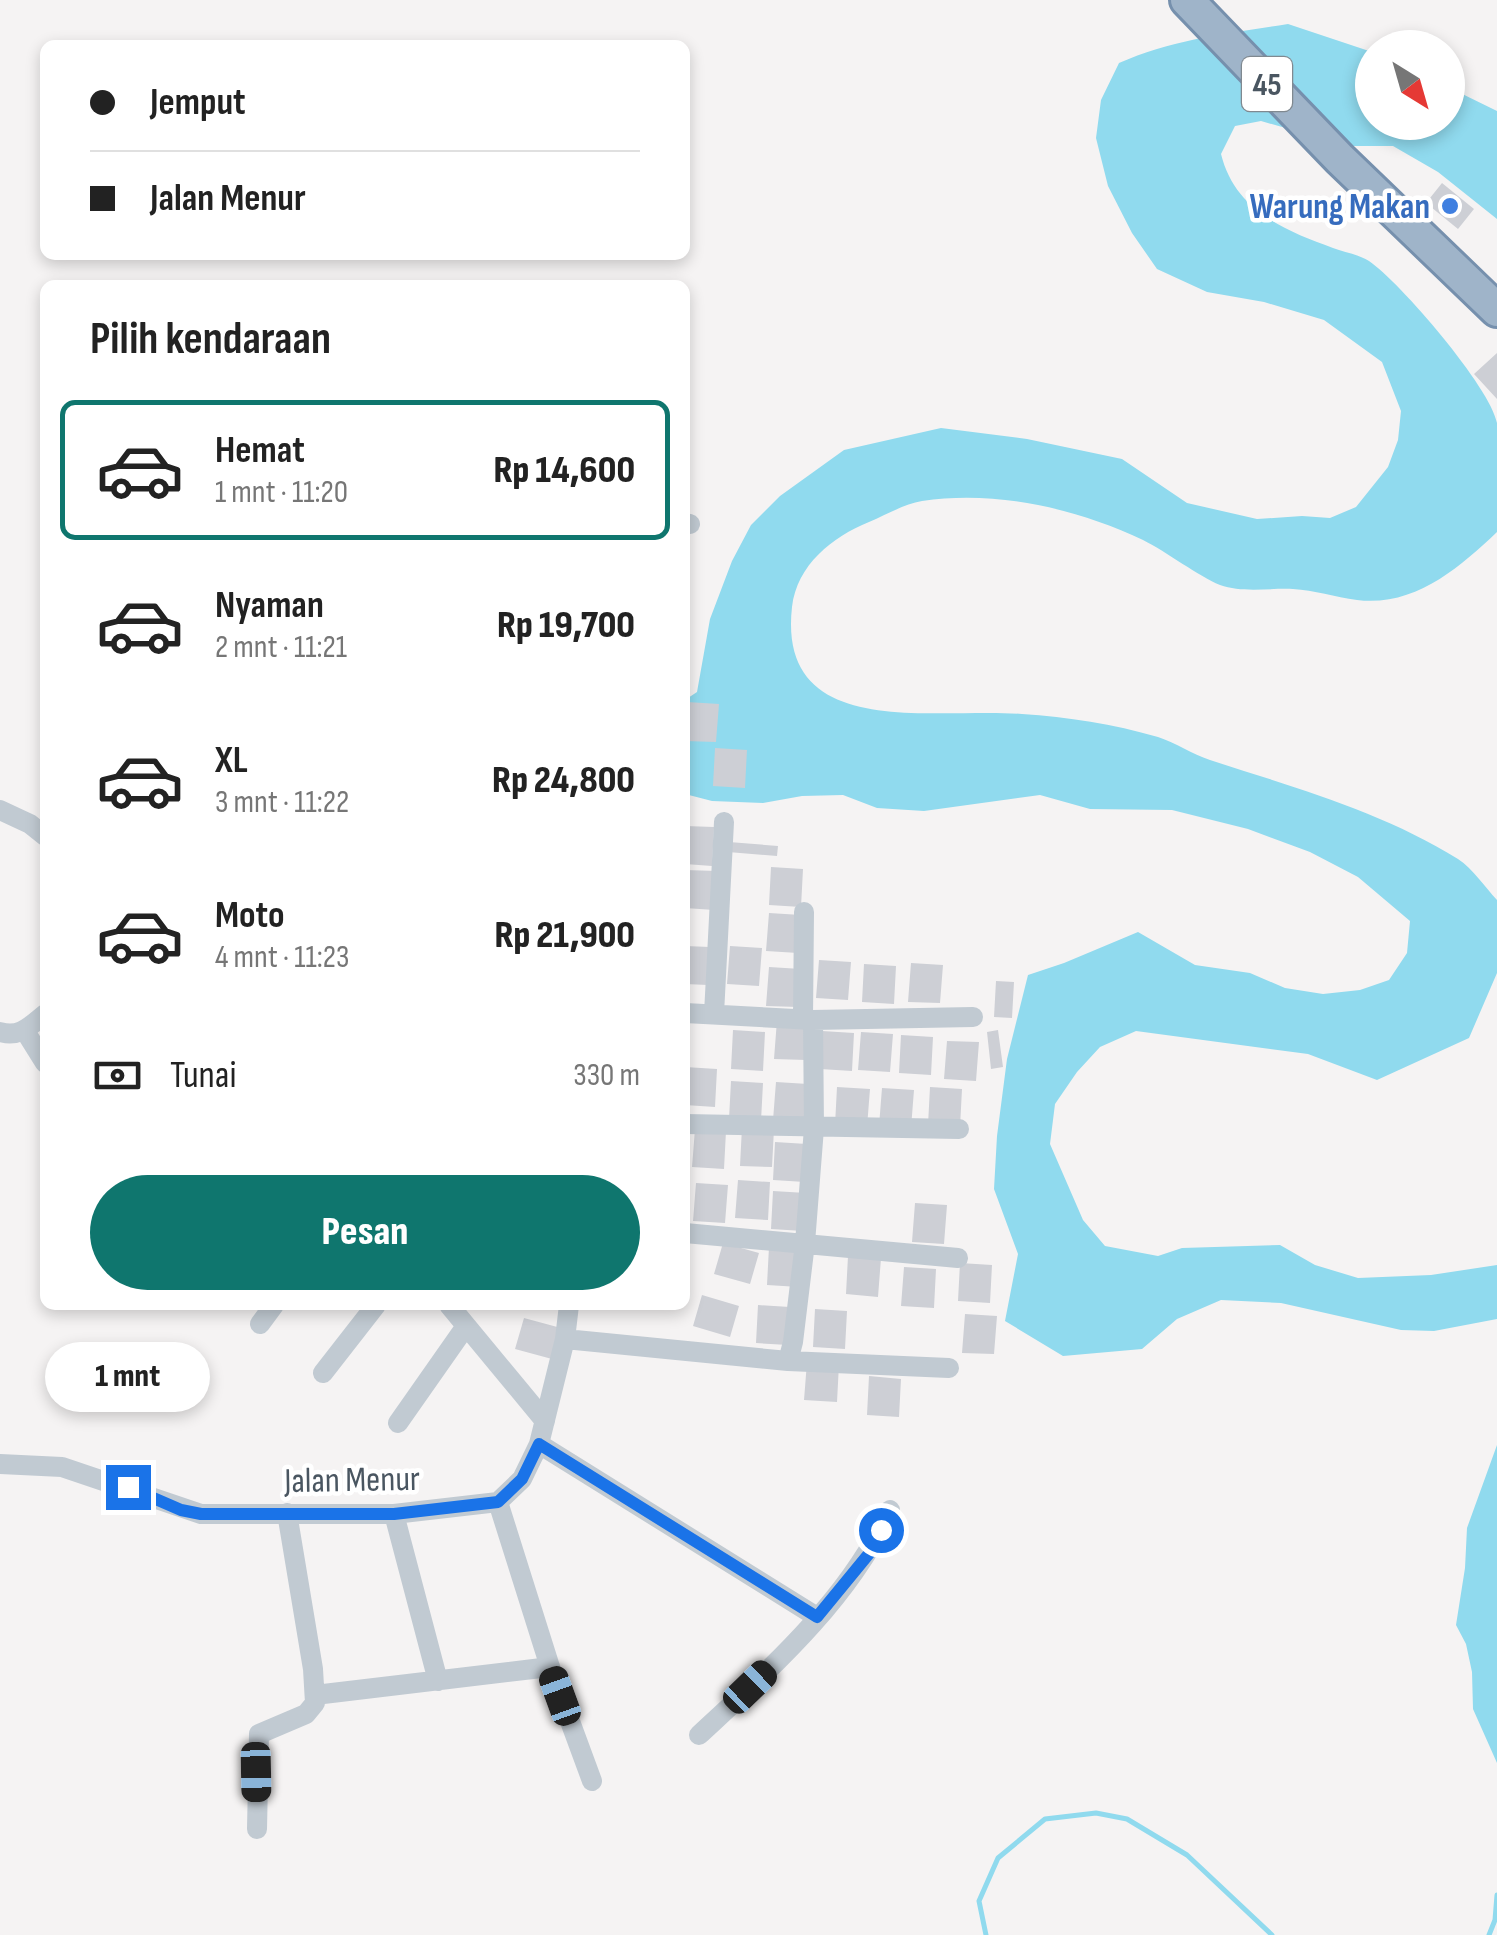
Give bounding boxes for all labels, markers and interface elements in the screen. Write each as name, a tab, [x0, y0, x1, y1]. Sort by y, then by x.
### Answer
north arrow	[1355, 30, 1465, 140]
map controls	[1355, 30, 1465, 140]
road number: 45	[1242, 57, 1292, 111]
text: Jemput	[150, 80, 246, 125]
text: Jalan Menur	[150, 176, 306, 221]
place label: Warung Makan	[1249, 186, 1430, 229]
marker: Warung Makan	[1439, 195, 1461, 217]
text: Pilih kendaraan	[90, 312, 331, 367]
icon: car	[95, 425, 185, 515]
text: Hemat	[215, 428, 305, 473]
text: Rp 14,600	[493, 448, 635, 493]
text: 1 mnt · 11:20	[215, 473, 348, 512]
icon: car	[95, 580, 185, 670]
text: Nyaman	[215, 583, 324, 628]
text: Rp 19,700	[497, 603, 635, 648]
text: 2 mnt · 11:21	[215, 628, 347, 667]
icon: car	[95, 735, 185, 825]
text: XL	[215, 738, 248, 783]
text: Rp 24,800	[492, 758, 635, 803]
text: 3 mnt · 11:22	[215, 783, 349, 822]
icon: car	[95, 890, 185, 980]
text: Moto	[215, 893, 285, 938]
text: Rp 21,900	[494, 913, 635, 958]
text: 4 mnt · 11:23	[215, 938, 349, 977]
icon: cash	[90, 1048, 145, 1103]
text: Tunai	[170, 1053, 237, 1098]
text: 330 m	[573, 1056, 640, 1095]
button: Pesan	[90, 1175, 640, 1290]
callout: 1 mnt	[46, 1342, 210, 1412]
text: 1 mnt	[95, 1357, 160, 1396]
street label: Jalan Menur	[283, 1458, 420, 1503]
route end	[106, 1465, 151, 1510]
route start	[859, 1508, 904, 1553]
car	[718, 1655, 782, 1719]
car	[536, 1663, 584, 1729]
car	[240, 1742, 272, 1802]

